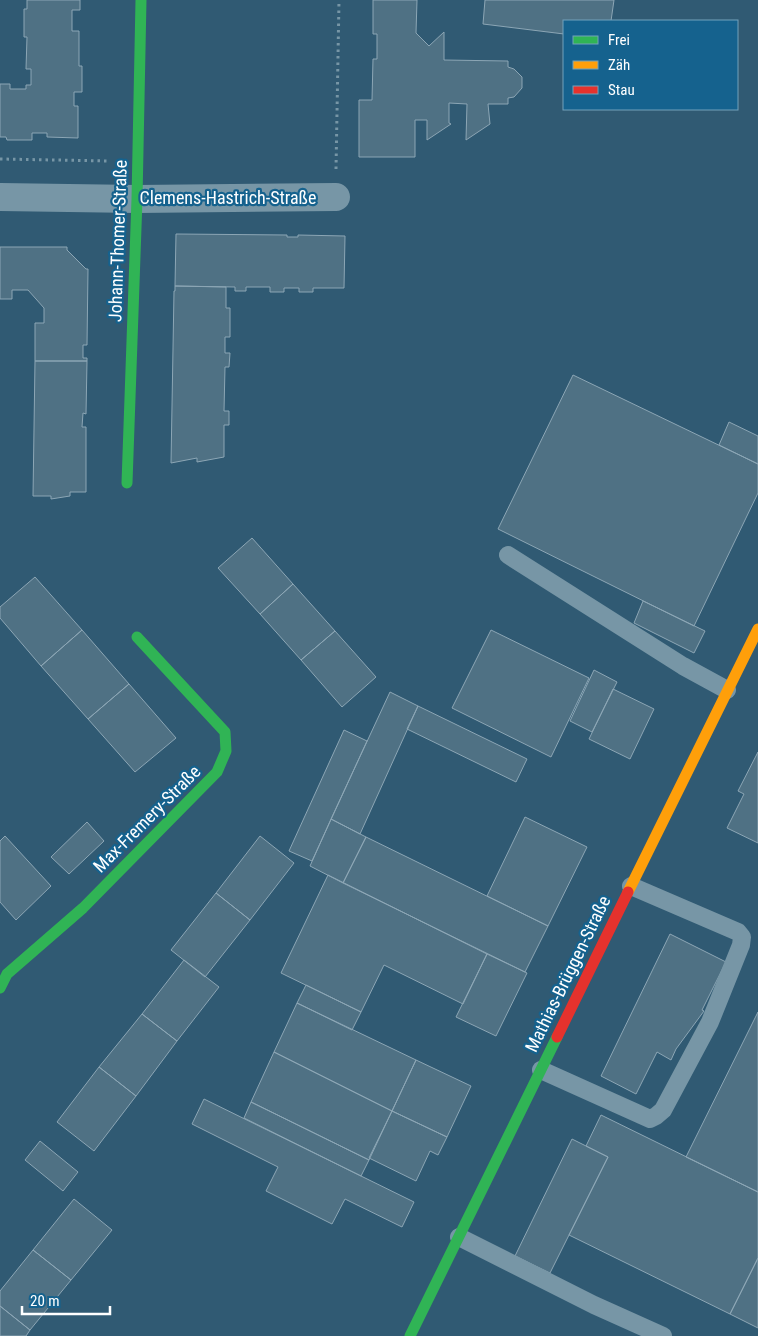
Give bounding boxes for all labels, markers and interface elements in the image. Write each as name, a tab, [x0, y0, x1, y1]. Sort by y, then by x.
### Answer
legend	[563, 20, 738, 110]
text: Frei	[608, 31, 630, 49]
text: Zäh	[608, 56, 630, 74]
text: Stau	[608, 81, 635, 99]
street label: Johann-Thomer-Straße	[104, 160, 131, 322]
street label: Clemens-Hastrich-Straße	[140, 187, 316, 208]
street label: Max-Fremery-Straße	[89, 761, 204, 876]
street label: Mathias-Brüggen-Straße	[521, 892, 615, 1055]
scale bar	[22, 1284, 110, 1316]
text: 20 m	[30, 1292, 60, 1310]

